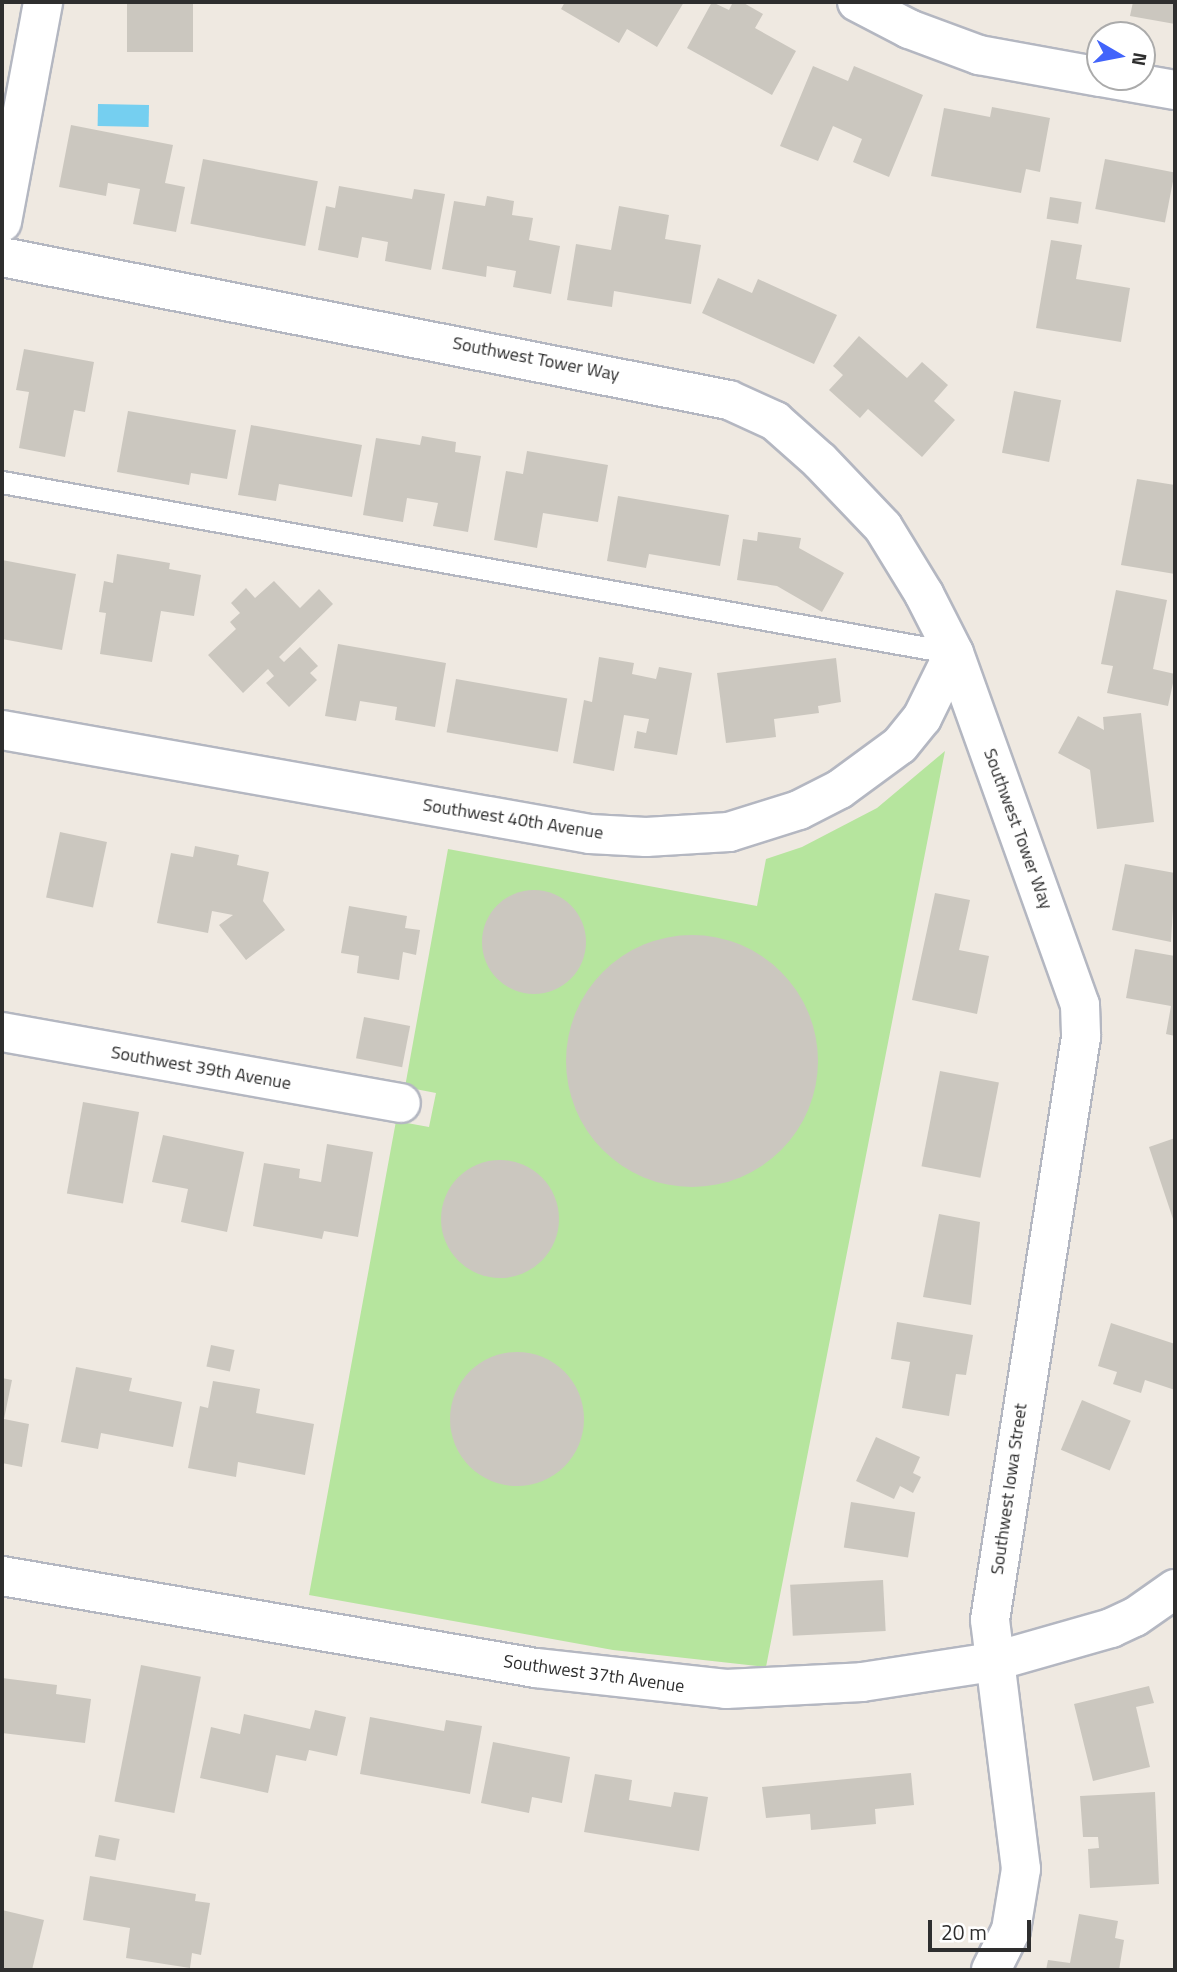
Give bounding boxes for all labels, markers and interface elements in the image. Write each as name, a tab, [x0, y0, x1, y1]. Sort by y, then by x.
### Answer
north arrow	[1086, 21, 1156, 91]
text: N	[1125, 50, 1156, 68]
street label: Southwest Tower Way	[451, 332, 621, 386]
street label: Southwest Tower Way	[979, 746, 1057, 912]
street label: Southwest 40th Avenue	[421, 794, 605, 844]
street label: Southwest 39th Avenue	[109, 1042, 293, 1094]
street label: Southwest Iowa Street	[986, 1402, 1032, 1576]
street label: Southwest 37th Avenue	[502, 1651, 686, 1697]
scale bar	[932, 1906, 1035, 1950]
text: 20 m	[941, 1916, 987, 1948]

